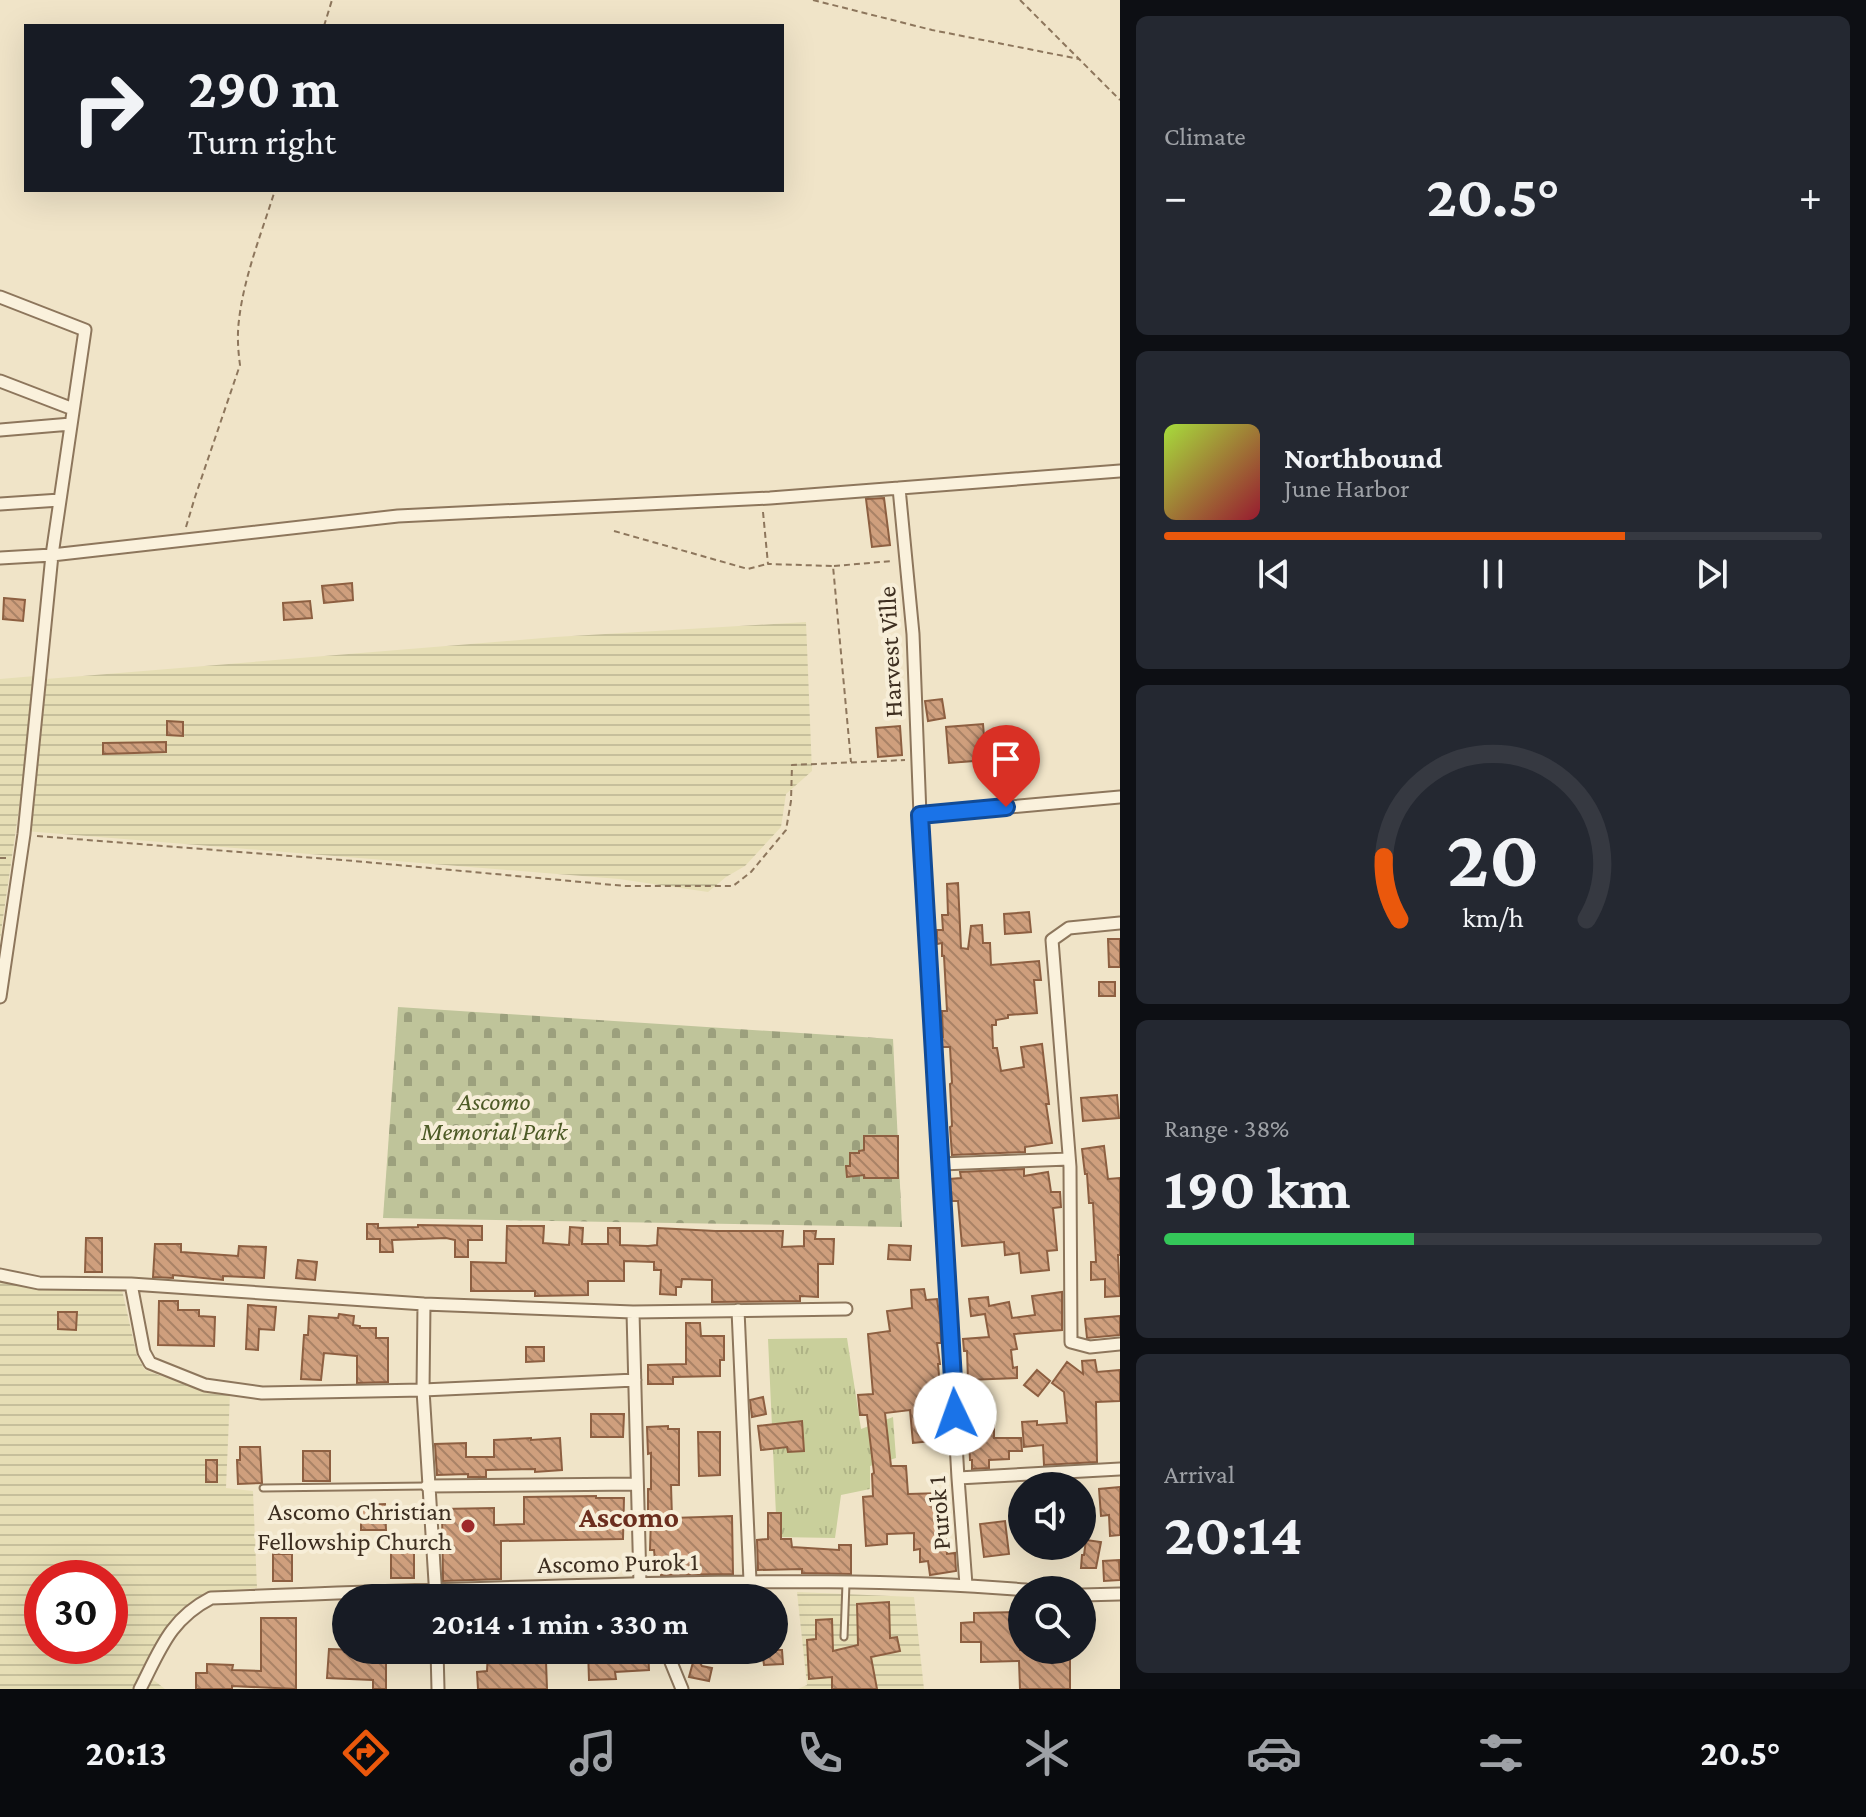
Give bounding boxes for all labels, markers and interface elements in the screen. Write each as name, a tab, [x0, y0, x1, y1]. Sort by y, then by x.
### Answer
icon: right	[56, 56, 160, 160]
text: 290 m	[188, 57, 339, 119]
text: Turn right	[188, 122, 336, 162]
text: Climate	[1164, 122, 1246, 151]
text: 20.5°	[1426, 162, 1560, 229]
text: −	[1164, 172, 1187, 220]
text: +	[1799, 172, 1822, 220]
text: Northbound	[1284, 441, 1442, 474]
text: June Harbor	[1284, 474, 1410, 503]
icon: previous	[1252, 552, 1296, 596]
icon: pause	[1471, 552, 1515, 596]
icon: next	[1690, 552, 1734, 596]
street label: Harvest Ville	[872, 586, 908, 718]
pin	[972, 725, 1040, 807]
icon: arrive	[984, 737, 1028, 781]
text: 20	[1447, 811, 1539, 904]
text: km/h	[1462, 902, 1524, 934]
park label: Ascomo Memorial Park	[420, 1087, 569, 1146]
text: Range · 38%	[1164, 1114, 1289, 1143]
text: 190 km	[1164, 1154, 1351, 1221]
position arrow	[913, 1372, 997, 1456]
text: Arrival	[1164, 1460, 1235, 1489]
map controls	[1008, 1472, 1096, 1664]
button: sound	[1008, 1472, 1096, 1560]
street label: Purok 1	[922, 1475, 956, 1551]
place label: Ascomo Christian Fellowship Church	[257, 1497, 452, 1556]
district label: Ascomo	[578, 1500, 679, 1533]
text: 20:14	[1164, 1500, 1303, 1567]
marker: Ascomo Christian Fellowship Church	[459, 1517, 477, 1535]
street label: Ascomo Purok 1	[537, 1547, 699, 1579]
speed limit sign: 30	[24, 1560, 128, 1664]
button: search	[1008, 1576, 1096, 1664]
text: 20:14 · 1 min · 330 m	[432, 1607, 688, 1640]
icon: directions	[338, 1725, 394, 1781]
icon: music	[565, 1725, 621, 1781]
icon: phone	[792, 1725, 848, 1781]
icon: climate	[1019, 1725, 1075, 1781]
icon: car	[1246, 1725, 1302, 1781]
icon: filters	[1473, 1725, 1529, 1781]
text: 20:13	[86, 1733, 167, 1773]
text: 20.5°	[1700, 1733, 1780, 1773]

